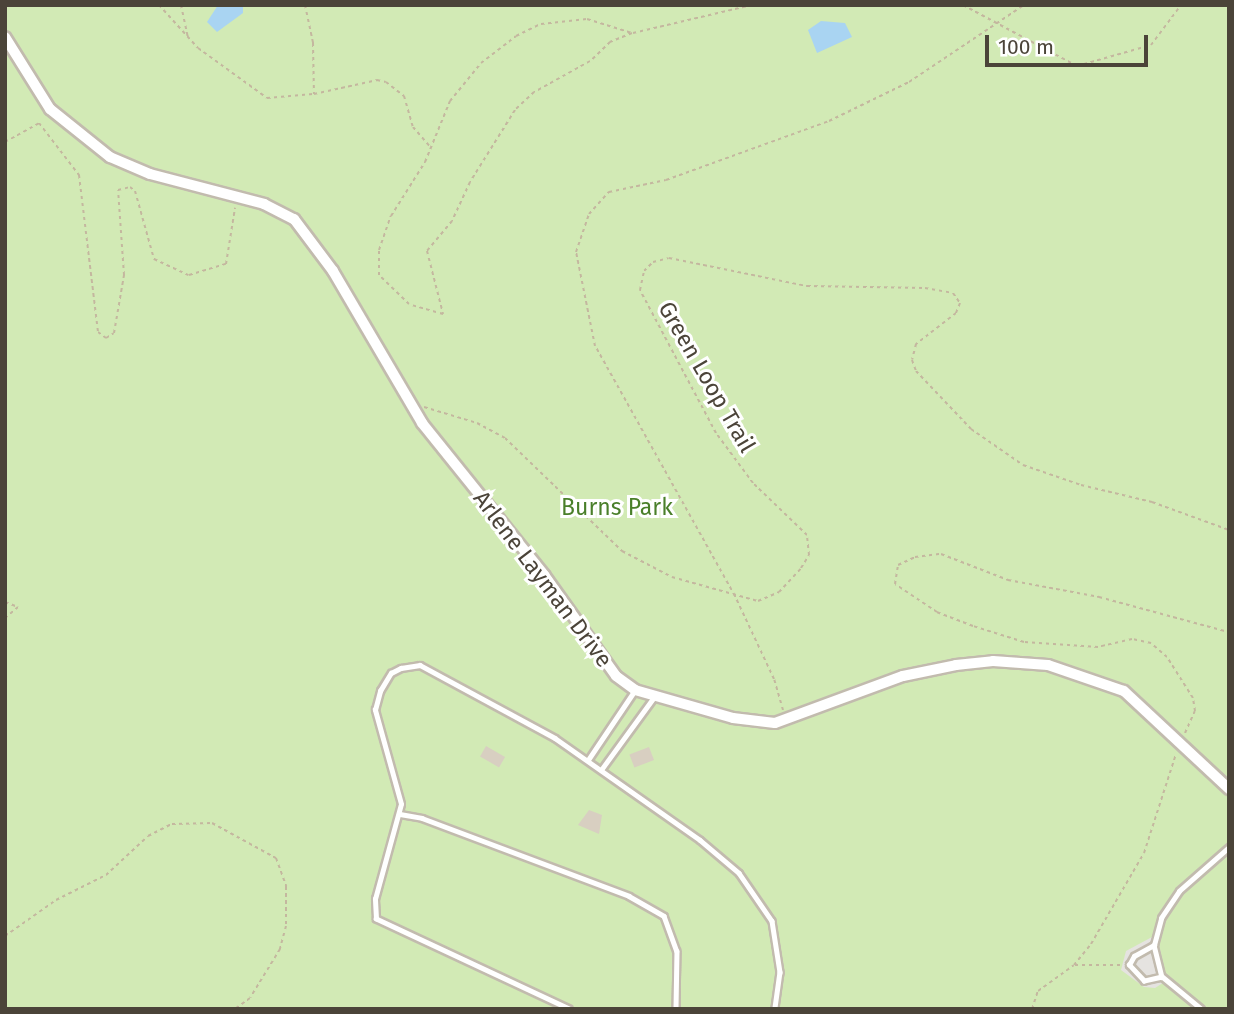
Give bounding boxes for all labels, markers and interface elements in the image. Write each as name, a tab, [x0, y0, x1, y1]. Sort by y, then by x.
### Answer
scale bar	[989, 21, 1152, 65]
text: 100 m	[998, 34, 1054, 60]
street label: Green Loop Trail	[653, 297, 761, 457]
street label: Arlene Layman Drive	[468, 485, 618, 673]
park label: Burns Park	[561, 493, 673, 521]

